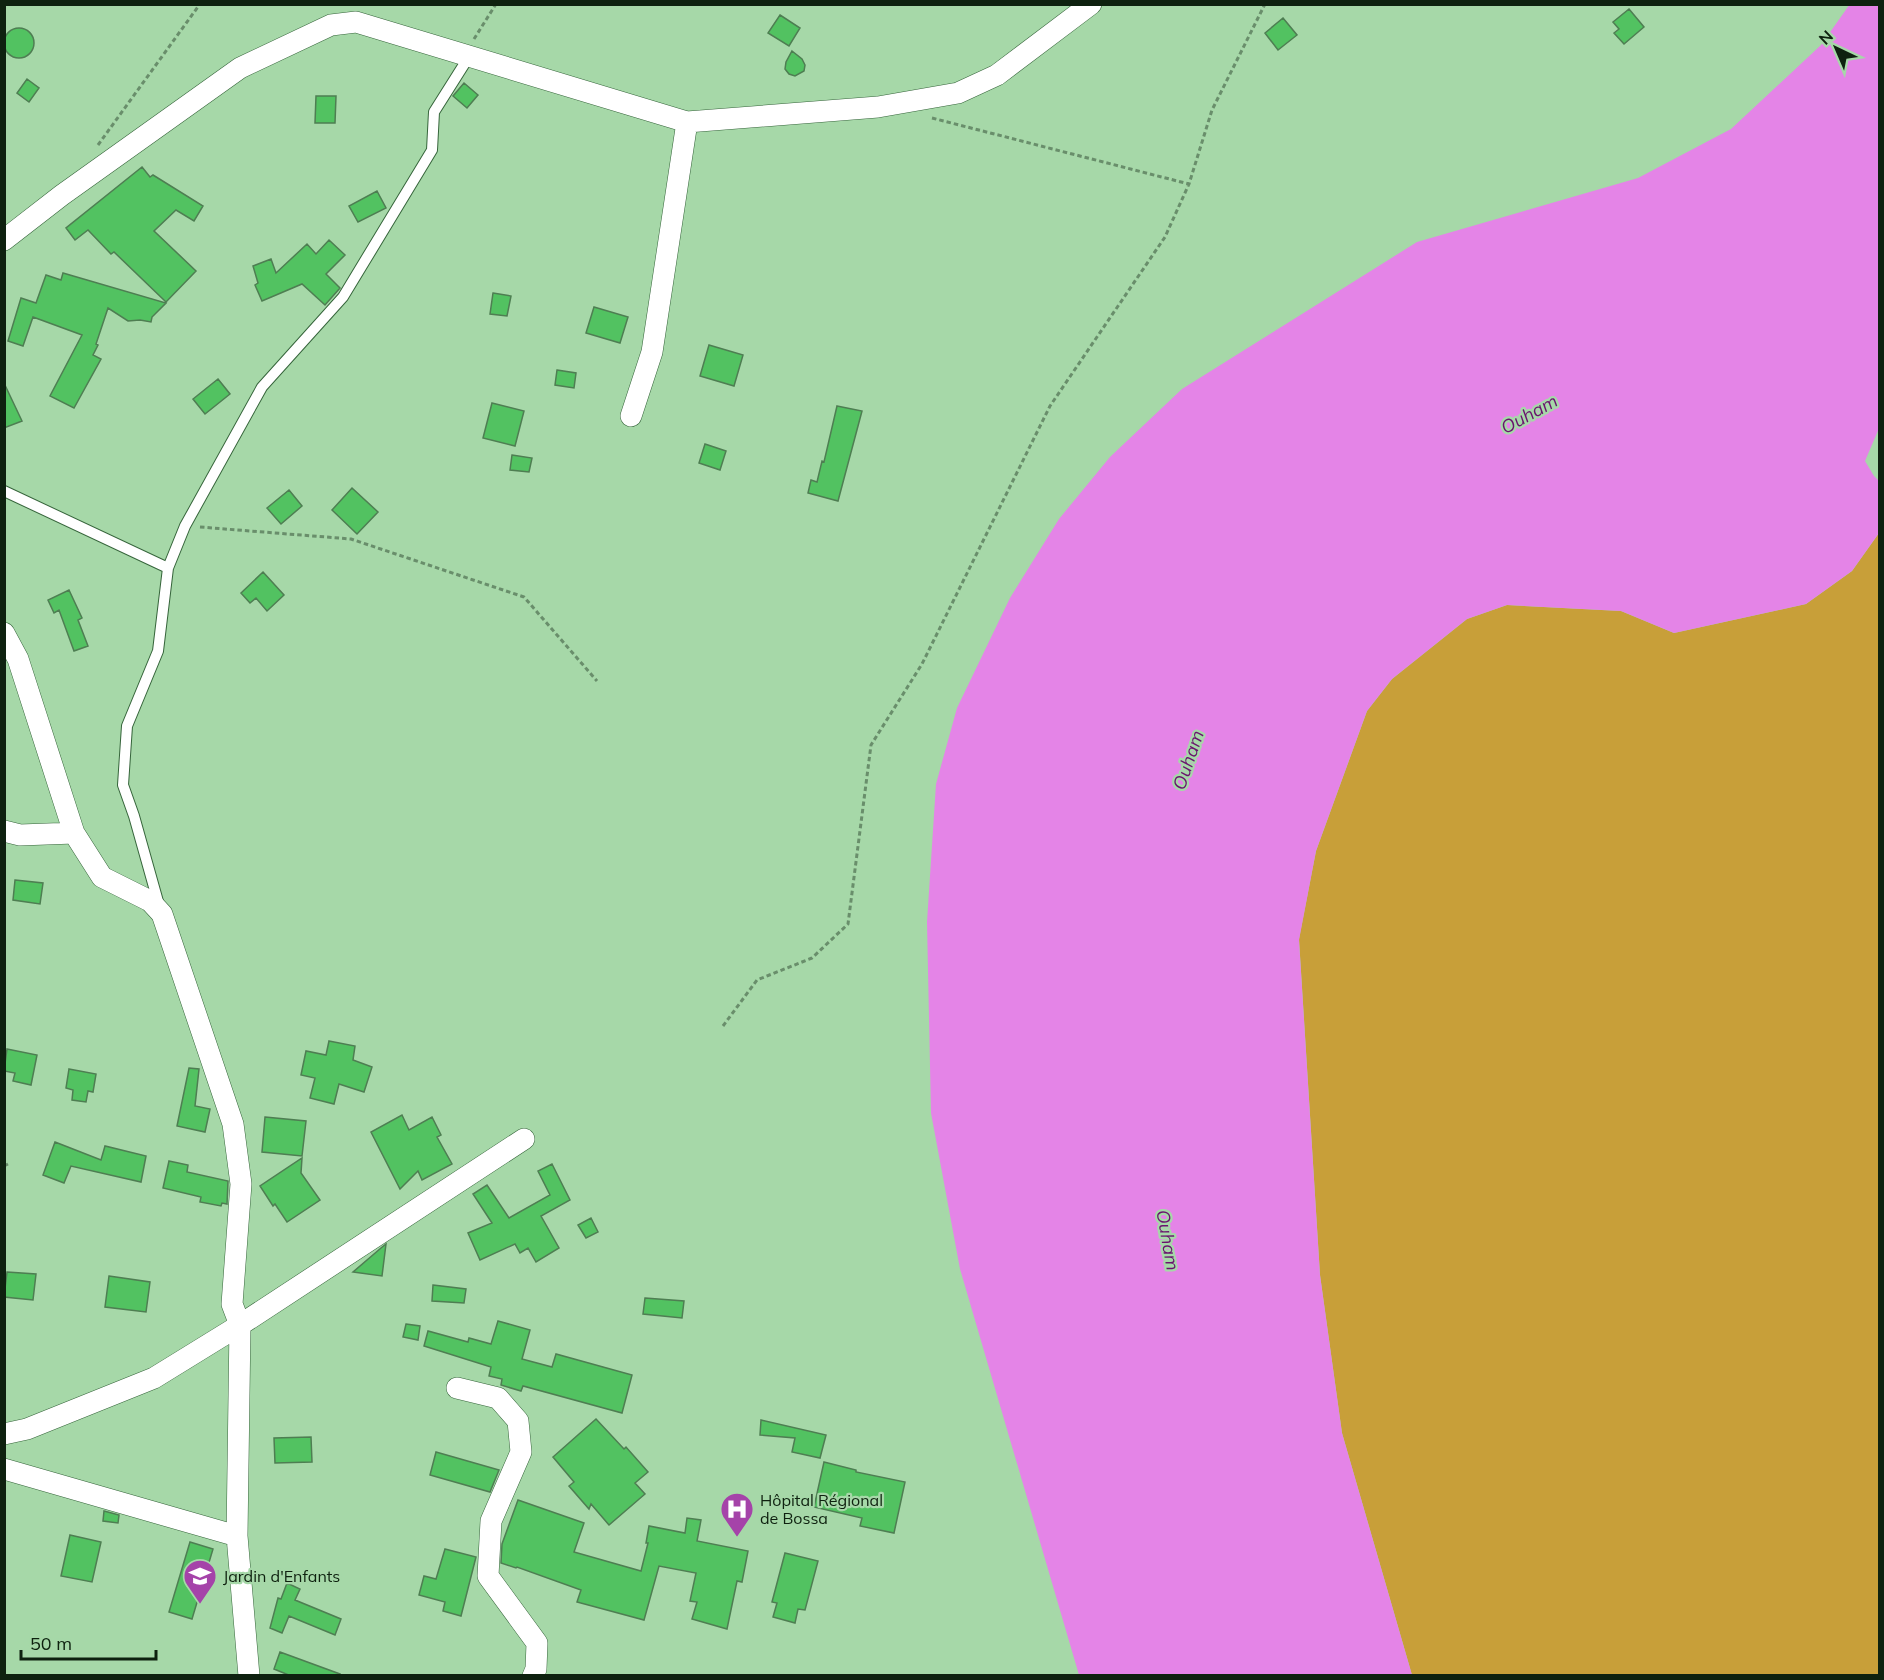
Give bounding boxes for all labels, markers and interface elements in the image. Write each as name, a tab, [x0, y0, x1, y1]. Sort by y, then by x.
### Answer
north arrow	[1806, 18, 1866, 78]
text: N	[1814, 26, 1837, 49]
water label: Ouham	[1497, 389, 1561, 439]
water label: Ouham	[1167, 727, 1209, 793]
water label: Ouham	[1151, 1208, 1185, 1272]
place label: Hôpital Régional de Bossa	[760, 1490, 883, 1528]
hospital icon: Hôpital Régional de Bossa	[719, 1491, 755, 1538]
school or university icon: Jardin d'Enfants	[182, 1558, 218, 1605]
place label: Jardin d'Enfants	[223, 1566, 340, 1586]
scale bar	[21, 1623, 156, 1661]
text: 50 m	[30, 1632, 72, 1655]

